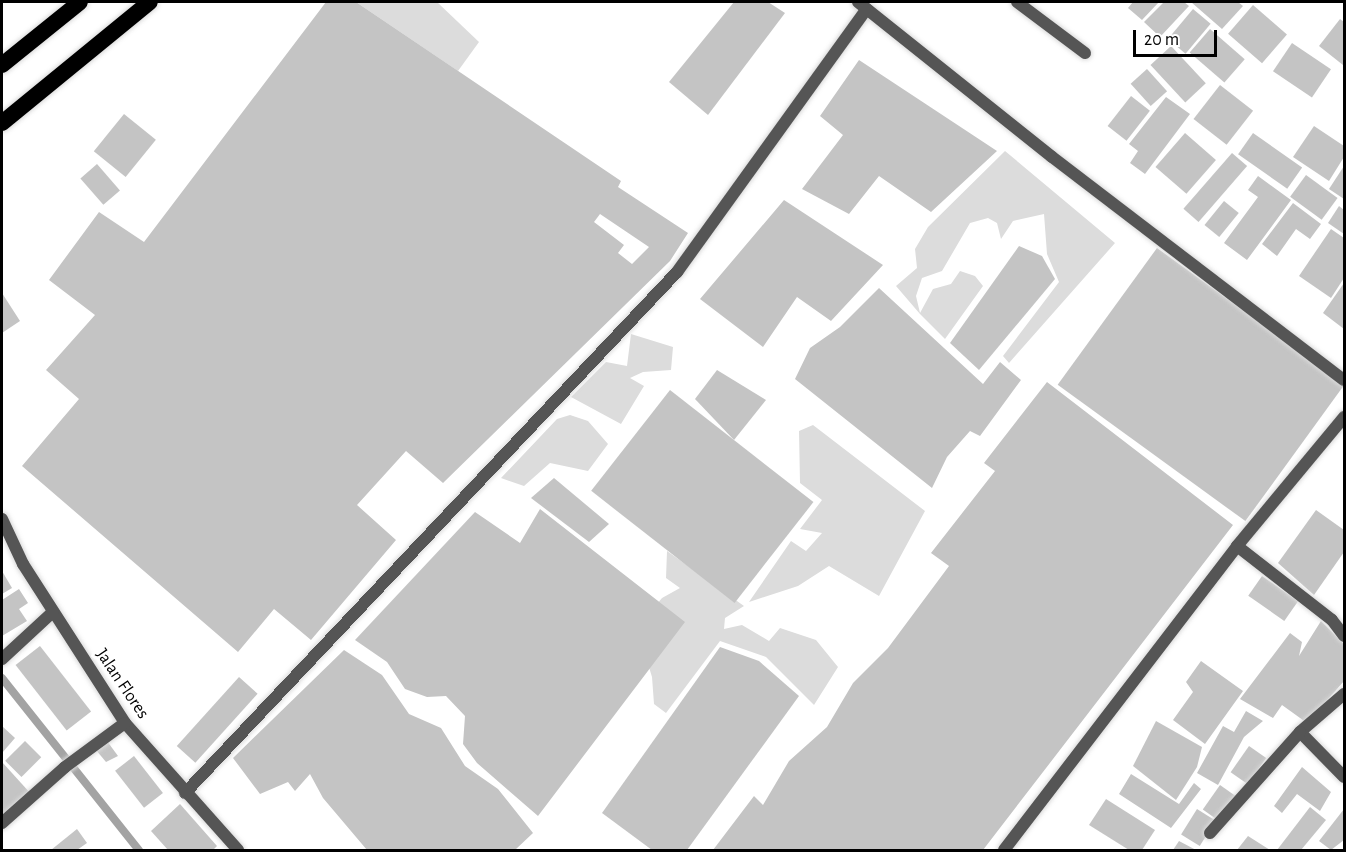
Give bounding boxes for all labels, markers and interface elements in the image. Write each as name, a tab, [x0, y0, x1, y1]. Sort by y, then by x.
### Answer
scale bar	[1136, 18, 1220, 56]
text: 20 m	[1144, 31, 1179, 49]
street label: Jalan Flores	[91, 645, 153, 723]

